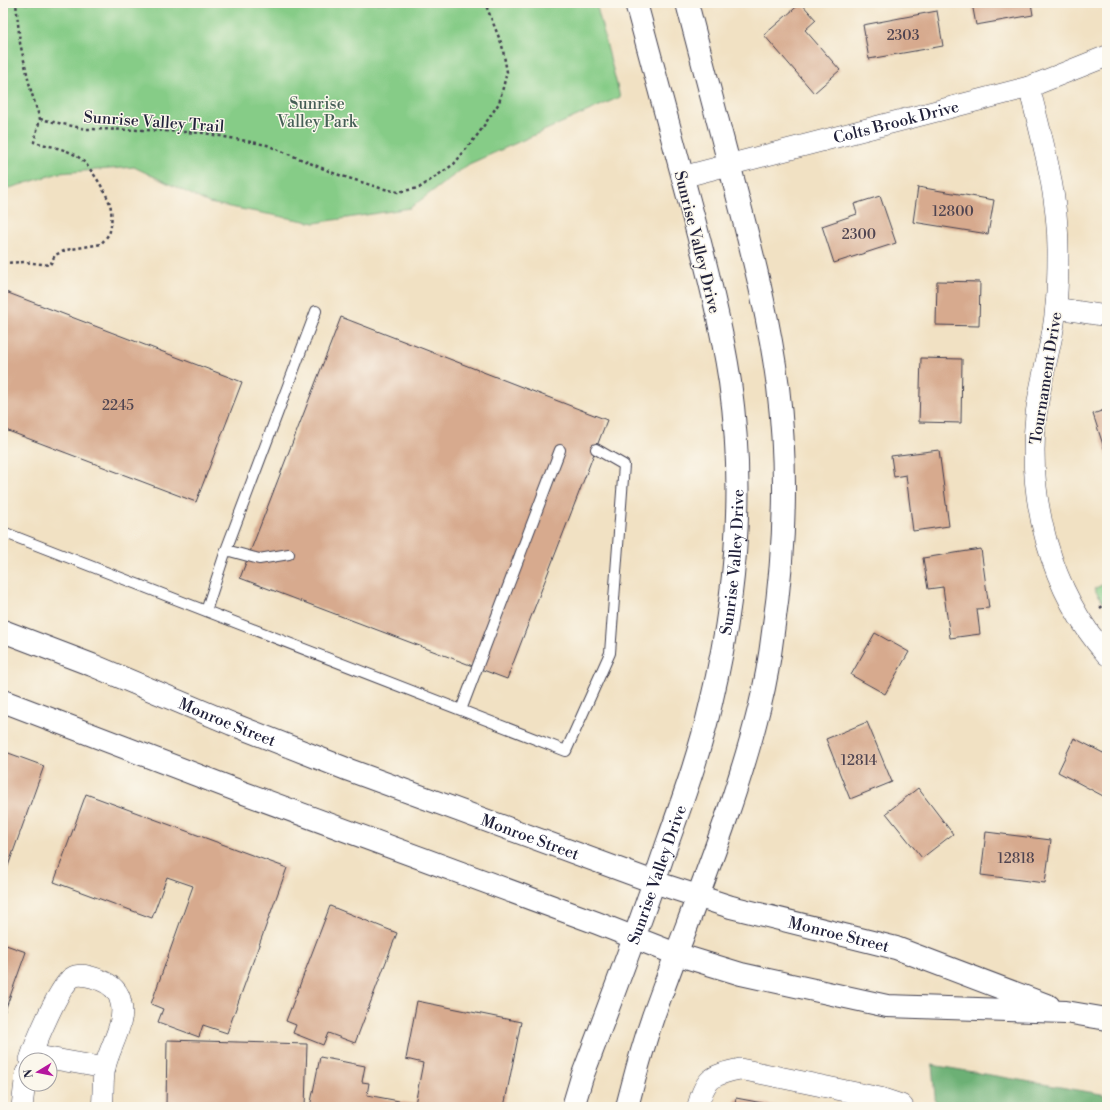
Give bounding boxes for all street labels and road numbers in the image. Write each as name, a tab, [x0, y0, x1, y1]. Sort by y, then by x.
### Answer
street label: Colts Brook Drive	[831, 97, 961, 148]
street label: Sunrise Valley Trail	[83, 107, 225, 137]
street label: Sunrise Valley Drive	[670, 169, 724, 316]
street label: Tournament Drive	[1026, 310, 1066, 446]
street label: Sunrise Valley Drive	[716, 489, 748, 637]
street label: Monroe Street	[175, 694, 279, 751]
street label: Sunrise Valley Drive	[624, 802, 691, 947]
street label: Monroe Street	[478, 810, 582, 865]
street label: Monroe Street	[786, 913, 892, 957]

